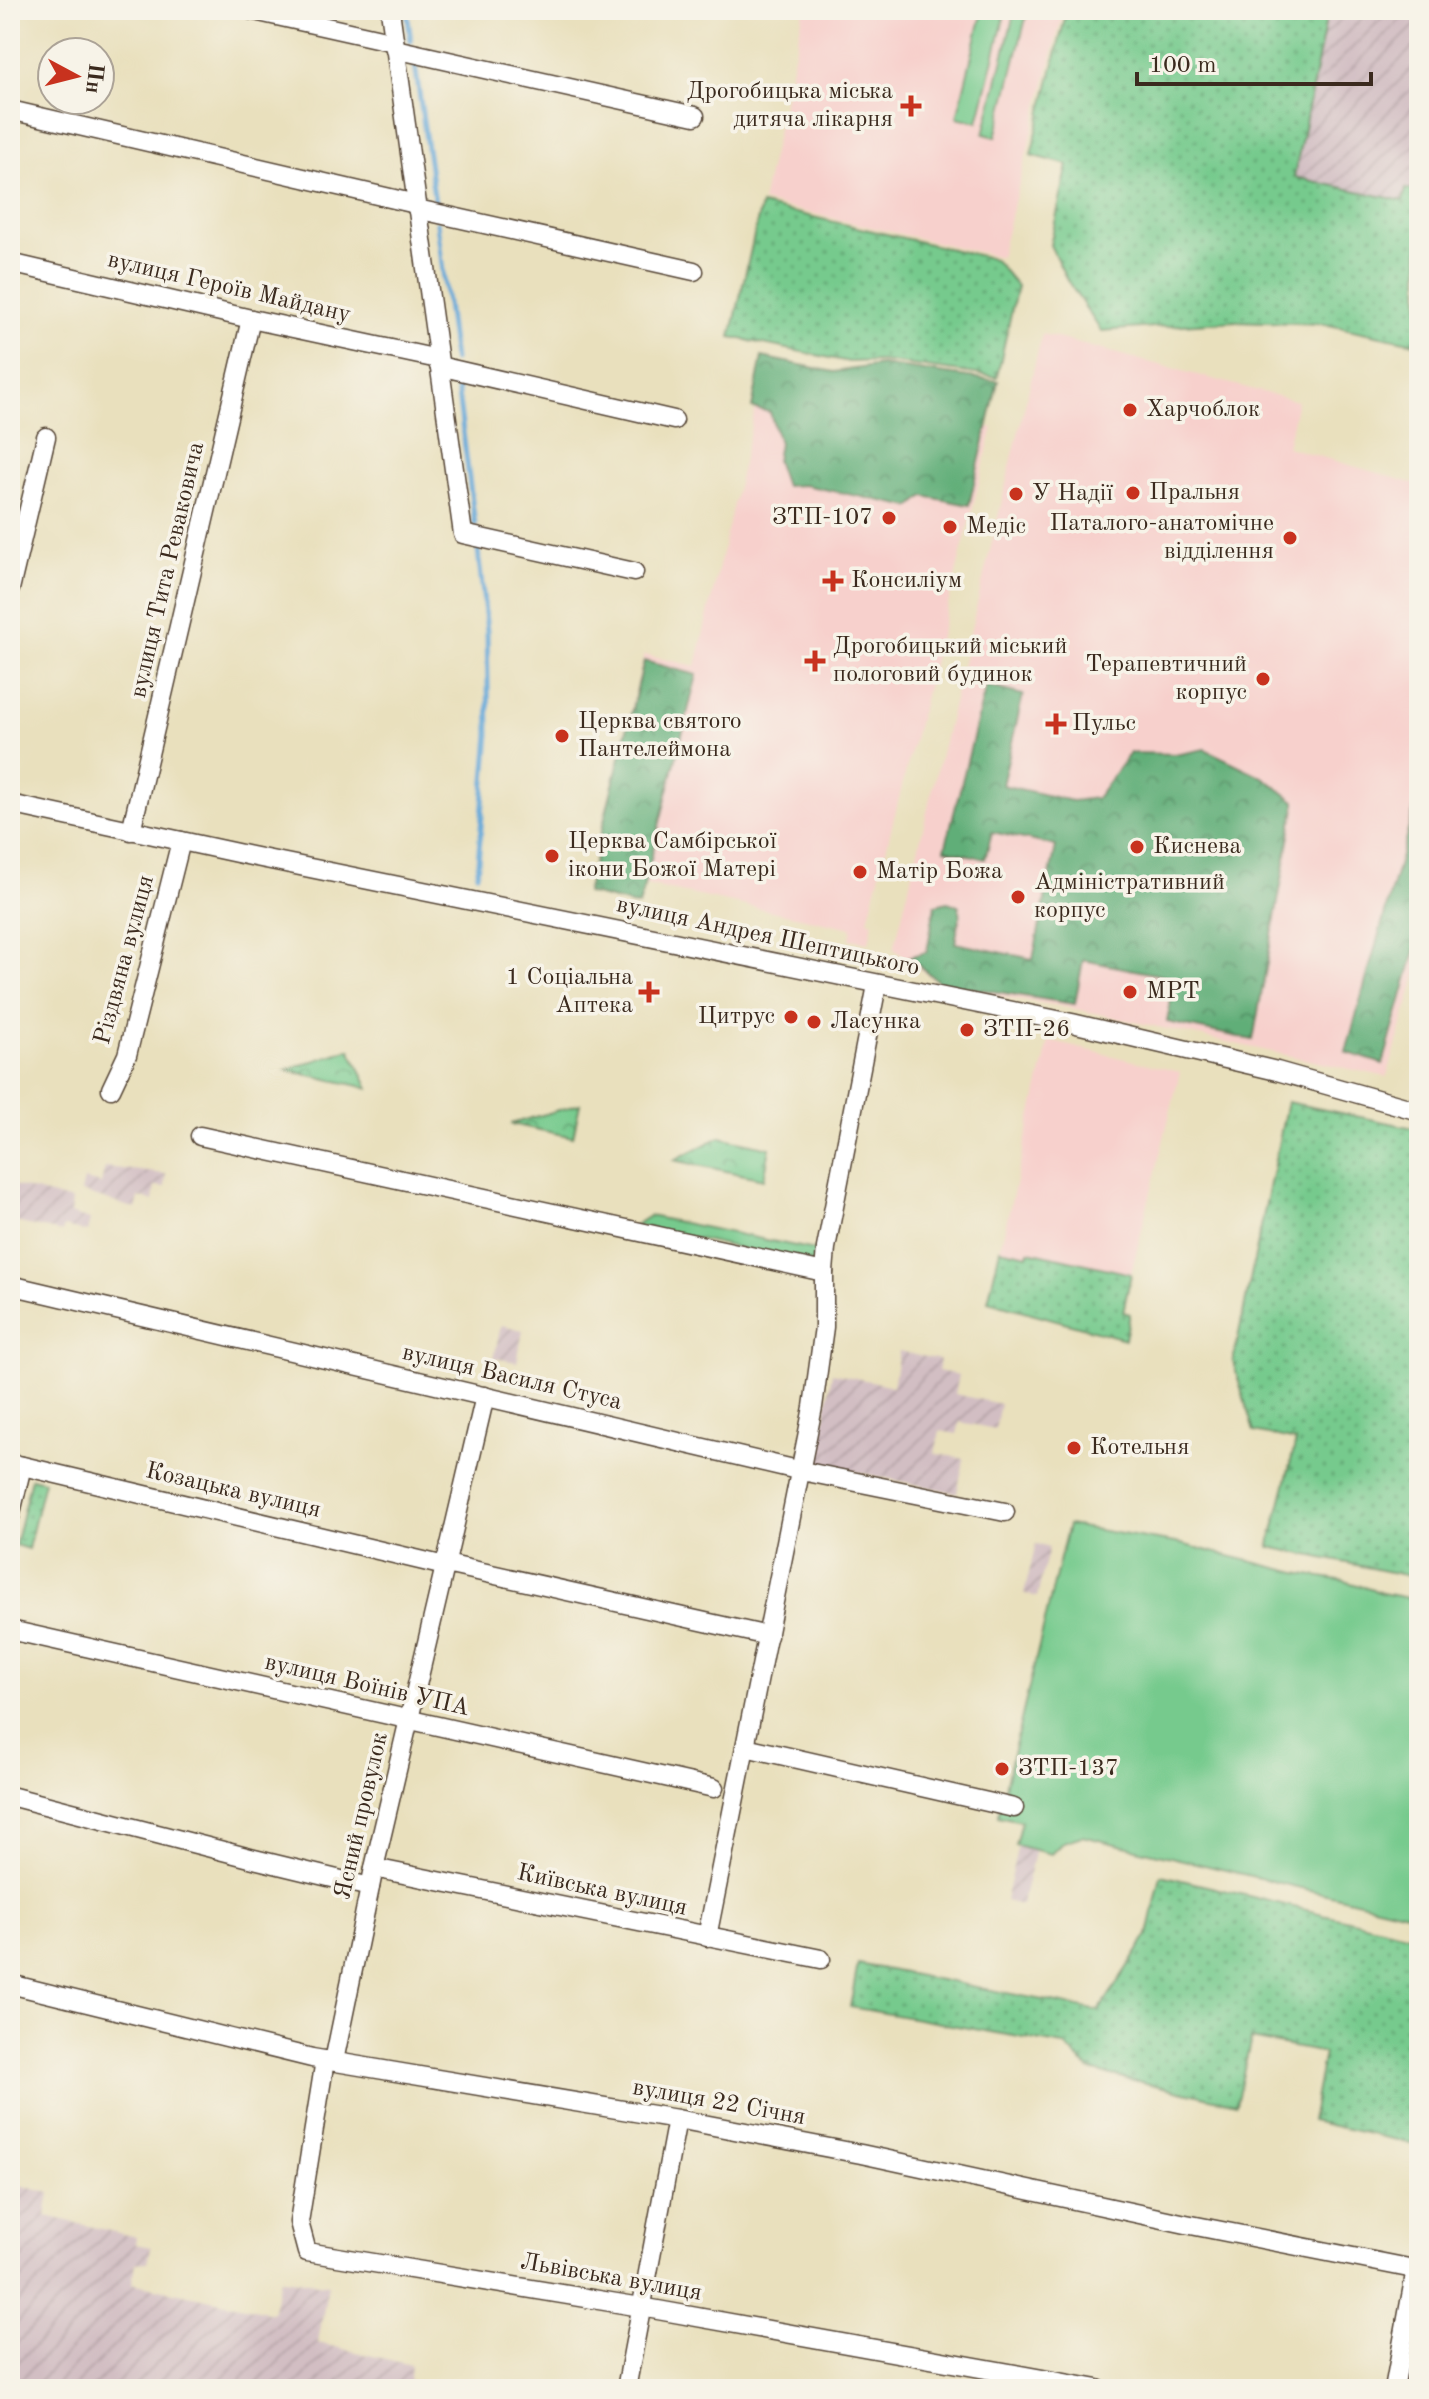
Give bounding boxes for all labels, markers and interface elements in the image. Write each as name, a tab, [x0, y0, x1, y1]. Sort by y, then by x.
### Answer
north arrow	[36, 36, 116, 116]
scale bar	[1137, 36, 1371, 86]
text: 100 m	[1149, 54, 1217, 78]
text: Пн	[81, 62, 107, 95]
place label: Дрогобицька міська дитяча лікарня	[687, 80, 893, 132]
marker: Дрогобицька міська дитяча лікарня	[900, 95, 922, 117]
street label: вулиця Героїв Майдану	[105, 248, 353, 328]
place label: Харчоблок	[1146, 398, 1260, 422]
marker: Харчоблок	[1121, 401, 1139, 419]
street label: вулиця Тита Реваковича	[127, 440, 209, 700]
place label: Пральня	[1149, 481, 1240, 505]
place label: У Надії	[1032, 482, 1113, 506]
marker: Пральня	[1124, 484, 1142, 502]
marker: У Надії	[1007, 485, 1025, 503]
place label: ЗТП-107	[772, 506, 873, 530]
marker: ЗТП-107	[880, 509, 898, 527]
place label: Паталого-анатомічне відділення	[1049, 512, 1274, 564]
place label: Медіс	[966, 515, 1026, 539]
marker: Медіс	[941, 518, 959, 536]
marker: Паталого-анатомічне відділення	[1281, 529, 1299, 547]
place label: Консиліум	[851, 569, 962, 593]
marker: Консиліум	[822, 570, 844, 592]
place label: Дрогобицький міський пологовий будинок	[833, 635, 1067, 687]
marker: Дрогобицький міський пологовий будинок	[804, 650, 826, 672]
place label: Терапевтичний корпус	[1085, 653, 1247, 705]
marker: Терапевтичний корпус	[1254, 670, 1272, 688]
place label: Церква святого Пантелеймона	[578, 710, 742, 762]
place label: Пульс	[1072, 712, 1136, 736]
marker: Пульс	[1047, 715, 1065, 733]
marker: Церква святого Пантелеймона	[553, 727, 571, 745]
place label: Церква Самбірської ікони Божої Матері	[568, 830, 777, 882]
place label: Киснева	[1153, 835, 1242, 859]
marker: Киснева	[1128, 838, 1146, 856]
marker: Церква Самбірської ікони Божої Матері	[543, 847, 561, 865]
place label: Матір Божа	[876, 860, 1003, 884]
marker: Матір Божа	[851, 863, 869, 881]
place label: Адміністративний корпус	[1034, 871, 1225, 923]
street label: Різдвяна вулиця	[91, 873, 159, 1047]
marker: Адміністративний корпус	[1009, 888, 1027, 906]
street label: вулиця Андрея Шептицького	[614, 893, 922, 981]
place label: 1 Соціальна Аптека	[506, 966, 633, 1018]
place label: МРТ	[1146, 980, 1200, 1004]
marker: 1 Соціальна Аптека	[640, 983, 658, 1001]
marker: МРТ	[1121, 983, 1139, 1001]
place label: Цитрус	[698, 1005, 775, 1029]
marker: Цитрус	[782, 1008, 800, 1026]
place label: Ласунка	[830, 1010, 921, 1034]
marker: Ласунка	[805, 1013, 823, 1031]
place label: ЗТП-26	[983, 1018, 1070, 1042]
marker: ЗТП-26	[958, 1021, 976, 1039]
street label: вулиця Василя Стуса	[400, 1341, 624, 1415]
place label: Котельня	[1090, 1436, 1189, 1460]
marker: Котельня	[1065, 1439, 1083, 1457]
street label: Козацька вулиця	[143, 1459, 323, 1523]
street label: вулиця Воїнів УПА	[262, 1651, 472, 1721]
street label: Ясний провулок	[331, 1730, 393, 1902]
place label: ЗТП-137	[1018, 1757, 1119, 1781]
marker: ЗТП-137	[993, 1760, 1011, 1778]
street label: Київська вулиця	[515, 1861, 689, 1921]
street label: вулиця 22 Січня	[631, 2076, 807, 2130]
street label: Львівська вулиця	[518, 2250, 704, 2306]

